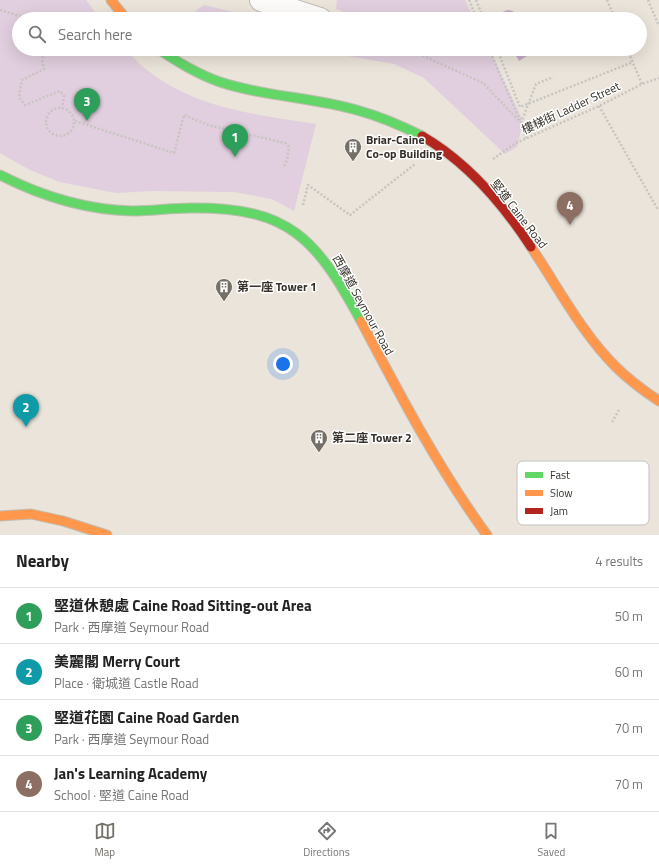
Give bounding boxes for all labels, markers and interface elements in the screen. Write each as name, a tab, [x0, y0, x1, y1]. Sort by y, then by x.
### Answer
search box	[12, 12, 647, 56]
icon: search	[26, 23, 48, 45]
text: Search here	[58, 23, 132, 46]
street label: 樓梯街 Ladder Street	[518, 76, 624, 139]
pin: 3	[74, 88, 100, 121]
pin: 1	[222, 124, 248, 157]
place label: Briar-Caine Co-op Building	[366, 130, 443, 163]
building icon: Briar-Caine Co-op Building	[343, 137, 363, 162]
street label: 堅道 Caine Road	[486, 175, 552, 252]
pin: 4	[557, 192, 583, 225]
street label: 西摩道 Seymour Road	[328, 251, 399, 359]
building icon: 第一座 Tower 1	[214, 277, 234, 302]
place label: 第一座 Tower 1	[237, 277, 317, 296]
your location	[273, 354, 293, 374]
pin: 2	[13, 394, 39, 427]
building icon: 第二座 Tower 2	[309, 428, 329, 453]
place label: 第二座 Tower 2	[332, 428, 412, 447]
legend	[517, 461, 649, 525]
text: Fast	[550, 467, 570, 483]
text: Slow	[550, 485, 573, 501]
text: Jam	[550, 503, 568, 519]
text: Nearby	[16, 548, 69, 574]
text: 4 results	[595, 551, 643, 571]
text: 堅道休憩處 Caine Road Sitting-out Area	[54, 594, 312, 617]
text: 1	[25, 606, 33, 626]
text: 50 m	[615, 606, 643, 626]
text: Park · 西摩道 Seymour Road	[54, 617, 209, 637]
text: 美麗閣 Merry Court	[54, 650, 180, 673]
text: 2	[25, 662, 33, 682]
text: 60 m	[615, 662, 643, 682]
text: Place · 衛城道 Castle Road	[54, 673, 199, 693]
text: 堅道花園 Caine Road Garden	[54, 706, 239, 729]
text: 3	[25, 718, 33, 738]
text: 70 m	[615, 718, 643, 738]
text: Park · 西摩道 Seymour Road	[54, 729, 209, 749]
text: Jan's Learning Academy	[54, 762, 207, 785]
text: 4	[25, 774, 33, 794]
text: 70 m	[615, 774, 643, 794]
text: School · 堅道 Caine Road	[54, 785, 189, 805]
tab: Map	[94, 820, 116, 860]
tab: Directions	[303, 820, 350, 860]
tab: Saved	[537, 820, 565, 860]

